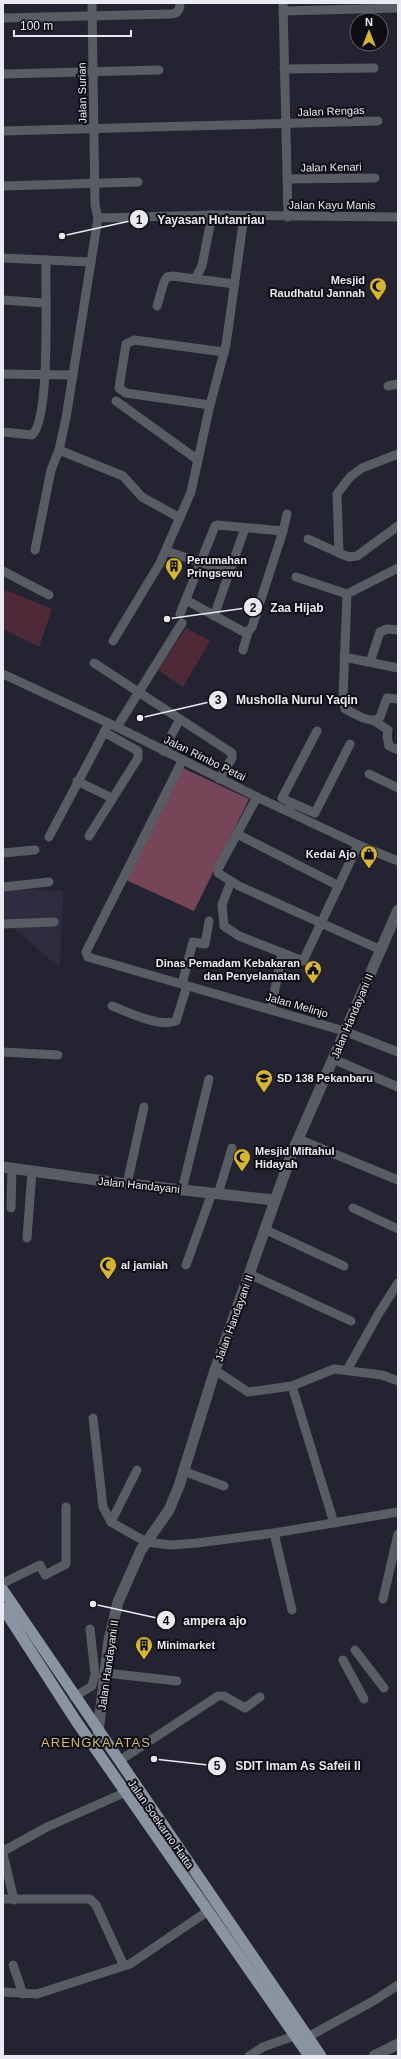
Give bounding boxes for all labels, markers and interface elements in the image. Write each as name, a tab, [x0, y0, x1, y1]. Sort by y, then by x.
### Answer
scale bar	[14, 12, 131, 38]
north arrow	[349, 12, 389, 52]
text: N	[365, 16, 373, 28]
text: 100 m	[20, 19, 53, 33]
street label: Jalan Surian	[75, 62, 89, 124]
street label: Jalan Rengas	[297, 104, 365, 118]
street label: Jalan Kenari	[300, 160, 362, 174]
street label: Jalan Kayu Manis	[289, 199, 376, 211]
callout: Yayasan Hutanriau	[129, 207, 272, 231]
text: 1	[136, 213, 143, 227]
text: Yayasan Hutanriau	[157, 213, 265, 227]
place label: Mesjid Raudhatul Jannah	[270, 274, 365, 299]
mosque icon: Mesjid Raudhatul Jannah	[368, 276, 388, 301]
place label: Perumahan Pringsewu	[187, 554, 247, 579]
building icon: Perumahan Pringsewu	[164, 556, 184, 581]
callout: Zaa Hijab	[243, 595, 332, 619]
text: 2	[250, 601, 257, 615]
text: Zaa Hijab	[270, 601, 324, 615]
callout: Musholla Nurul Yaqin	[208, 688, 366, 712]
text: 3	[215, 693, 222, 707]
text: Musholla Nurul Yaqin	[236, 693, 358, 707]
street label: Jalan Rimbo Petai	[162, 733, 248, 783]
shop icon: Kedai Ajo	[359, 844, 379, 869]
place label: Kedai Ajo	[306, 848, 356, 860]
place label: Dinas Pemadam Kebakaran dan Penyelamatan	[156, 957, 300, 982]
public building icon: Dinas Pemadam Kebakaran dan Penyelamatan	[303, 959, 323, 984]
street label: Jalan Handayani II	[329, 972, 375, 1060]
street label: Jalan Melinjo	[264, 990, 330, 1020]
school or university icon: SD 138 Pekanbaru	[254, 1068, 274, 1093]
place label: SD 138 Pekanbaru	[277, 1072, 373, 1084]
place label: Mesjid Miftahul Hidayah	[255, 1145, 334, 1170]
mosque icon: Mesjid Miftahul Hidayah	[232, 1147, 252, 1172]
street label: Jalan Handayani	[98, 1175, 180, 1195]
mosque icon: al jamiah	[98, 1255, 118, 1280]
place label: al jamiah	[121, 1259, 168, 1271]
street label: Jalan Handayani II	[213, 1273, 255, 1363]
callout: ampera ajo	[156, 1608, 255, 1632]
text: 4	[163, 1614, 170, 1628]
text: ampera ajo	[183, 1614, 247, 1628]
street label: Jalan Handayani II	[96, 1619, 120, 1711]
building icon: Minimarket	[134, 1635, 154, 1660]
place label: Minimarket	[157, 1639, 215, 1651]
district label: ARENGKA ATAS	[41, 1735, 151, 1750]
callout: SDIT Imam As Safeii II	[207, 1754, 369, 1778]
text: 5	[214, 1759, 221, 1773]
text: SDIT Imam As Safeii II	[235, 1759, 361, 1773]
street label: Jalan Soekarno Hatta	[126, 1777, 197, 1871]

